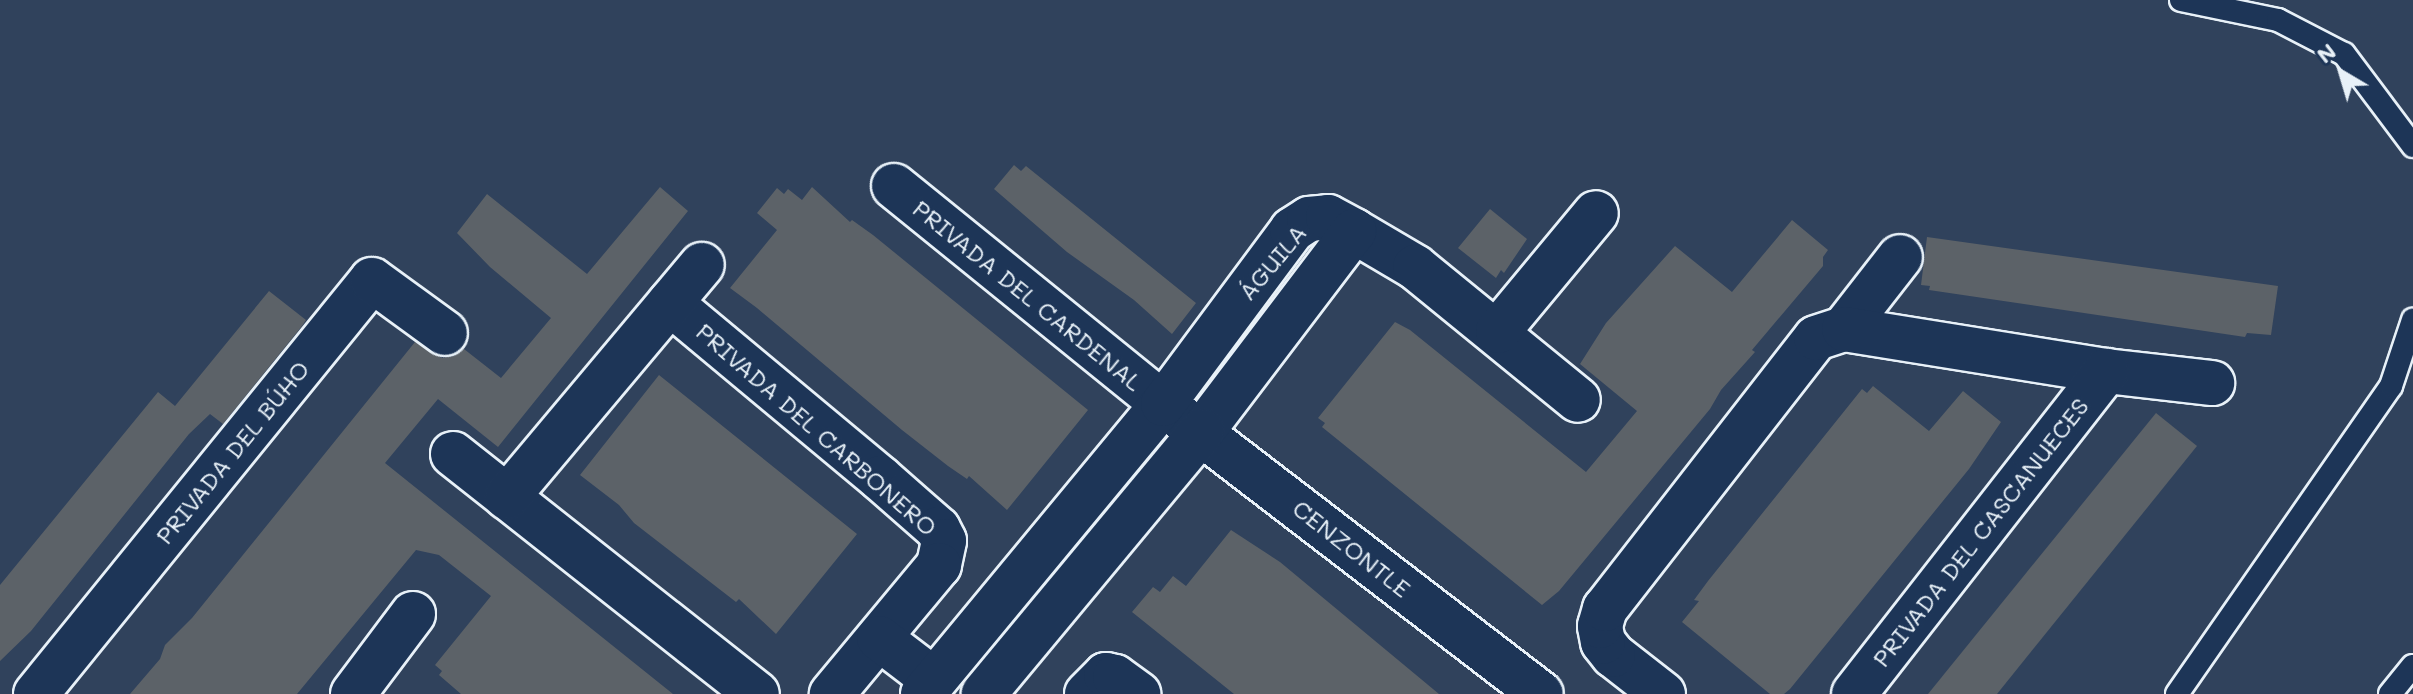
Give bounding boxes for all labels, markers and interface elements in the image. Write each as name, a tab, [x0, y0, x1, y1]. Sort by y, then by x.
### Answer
north arrow	[2301, 32, 2381, 112]
text: N	[2310, 36, 2341, 69]
street label: PRIVADA DEL CARDENAL	[908, 194, 1148, 396]
street label: ÁGUILA	[1232, 218, 1312, 306]
street label: PRIVADA DEL CARBONERO	[691, 317, 943, 541]
street label: PRIVADA DEL BÚHO	[149, 355, 315, 549]
street label: PRIVADA DEL CASCANUECES	[1866, 392, 2094, 672]
street label: CENZONTLE	[1287, 493, 1417, 603]

